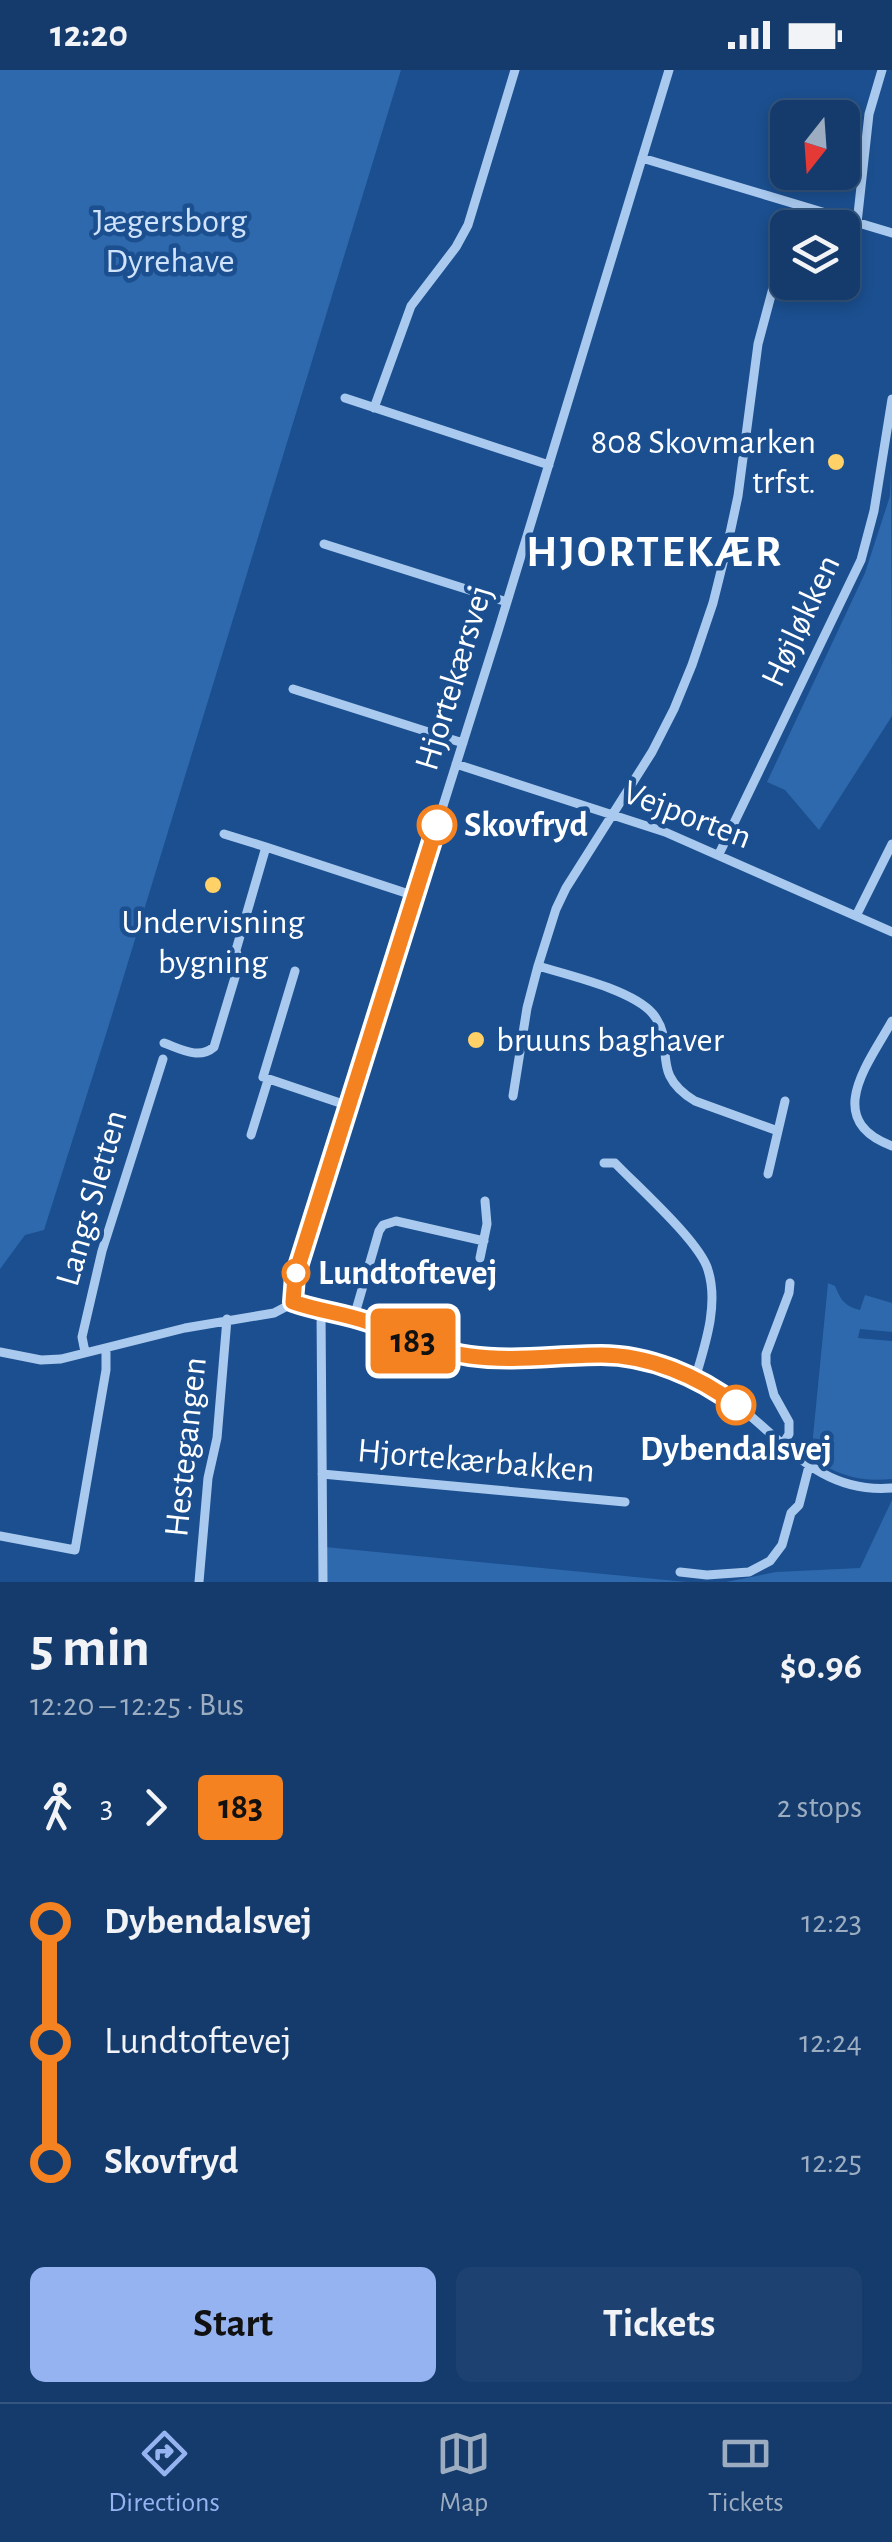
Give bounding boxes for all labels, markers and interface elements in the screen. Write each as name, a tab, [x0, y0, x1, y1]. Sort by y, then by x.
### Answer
text: 12:20	[50, 16, 128, 54]
north arrow	[770, 100, 860, 190]
map controls	[770, 100, 860, 300]
park label: Jægersborg Dyrehave	[93, 204, 247, 279]
button: layers	[770, 210, 860, 300]
place label: 808 Skovmarken trfst.	[591, 425, 816, 500]
marker: 808 Skovmarken trfst.	[825, 451, 847, 473]
district label: HJORTEKÆR	[526, 530, 784, 575]
street label: Højløkken	[755, 550, 847, 692]
street label: Hjortekærsvej	[409, 581, 499, 775]
street label: Vejporten	[618, 775, 756, 855]
marker: Skovfryd	[418, 806, 456, 844]
place label: Skovfryd	[464, 808, 588, 843]
marker: Undervisning bygning	[202, 874, 224, 896]
place label: Undervisning bygning	[121, 905, 305, 980]
place label: bruuns baghaver	[496, 1023, 725, 1058]
marker: bruuns baghaver	[465, 1029, 487, 1051]
street label: Langs Sletten	[50, 1106, 134, 1290]
place label: Lundtoftevej	[318, 1256, 498, 1291]
marker: Lundtoftevej	[283, 1260, 309, 1286]
line badge: 183	[356, 1308, 470, 1374]
text: 183	[391, 1324, 435, 1359]
street label: Hestegangen	[159, 1355, 213, 1539]
marker: Dybendalsvej	[717, 1386, 755, 1424]
place label: Dybendalsvej	[640, 1432, 832, 1467]
street label: Hjortekærbakken	[356, 1433, 596, 1489]
text: 5 min	[30, 1621, 150, 1676]
text: $0.96	[780, 1648, 862, 1686]
text: 12:20 – 12:25 · Bus	[30, 1689, 244, 1721]
icon: walk	[30, 1780, 85, 1835]
icon: forward	[128, 1780, 183, 1835]
text: 183	[218, 1790, 263, 1825]
text: 3	[100, 1791, 113, 1823]
text: 2 stops	[777, 1791, 862, 1823]
text: Dybendalsvej	[104, 1903, 312, 1941]
text: 12:23	[801, 1906, 862, 1938]
text: Lundtoftevej	[104, 2023, 292, 2061]
text: 12:24	[799, 2026, 862, 2058]
text: Skovfryd	[104, 2143, 239, 2181]
text: 12:25	[801, 2146, 862, 2178]
button: Start	[30, 2267, 436, 2382]
button: Tickets	[456, 2267, 862, 2382]
tab: Directions	[108, 2426, 220, 2520]
tab: Map	[436, 2426, 491, 2520]
tab: Tickets	[708, 2426, 784, 2520]

